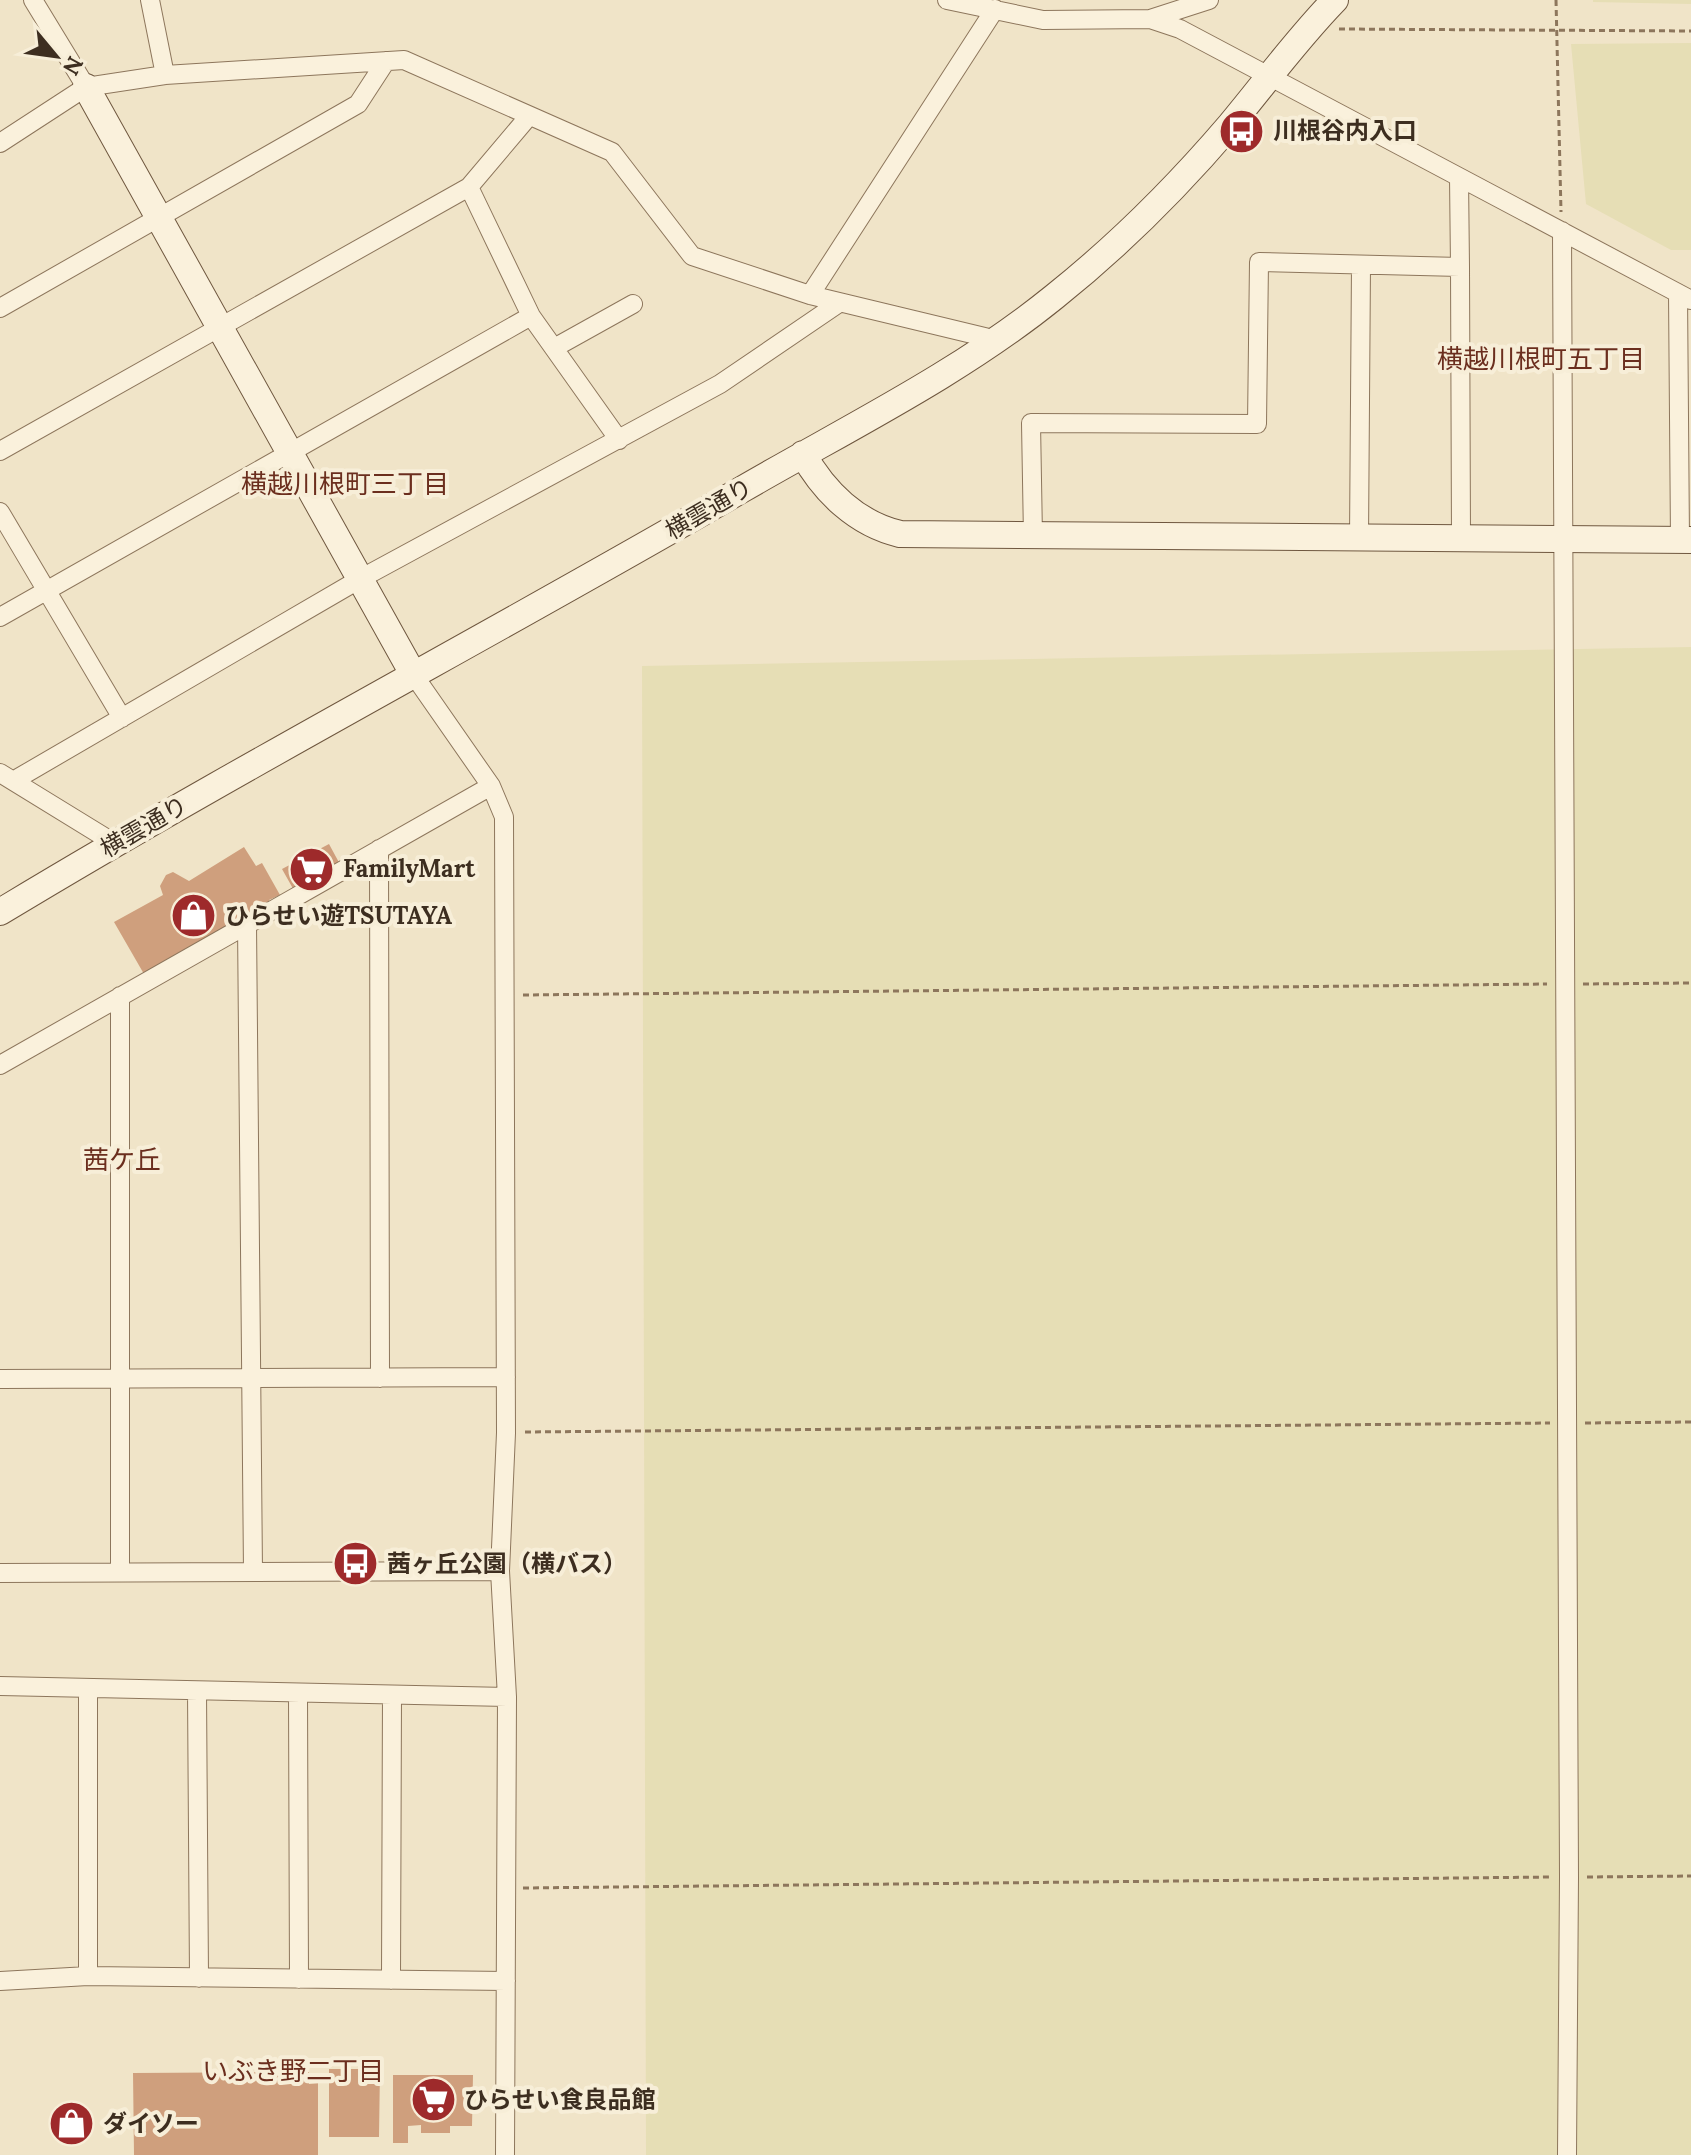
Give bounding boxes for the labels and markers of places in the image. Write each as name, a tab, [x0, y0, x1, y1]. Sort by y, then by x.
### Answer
bus stop icon: 川根谷内入口	[1218, 107, 1266, 155]
place label: 川根谷内入口	[1273, 115, 1417, 146]
supermarket icon: FamilyMart	[288, 845, 336, 893]
place label: FamilyMart	[343, 853, 476, 884]
shop icon: ひらせい遊TSUTAYA	[170, 892, 218, 940]
place label: ひらせい遊TSUTAYA	[225, 900, 452, 931]
bus stop icon: 茜ヶ丘公園（横バス）	[332, 1540, 380, 1588]
place label: 茜ヶ丘公園（横バス）	[387, 1548, 627, 1579]
supermarket icon: ひらせい食良品館	[409, 2076, 457, 2124]
place label: ひらせい食良品館	[464, 2084, 656, 2115]
shop icon: ダイソー	[48, 2100, 96, 2148]
place label: ダイソー	[103, 2108, 199, 2139]

